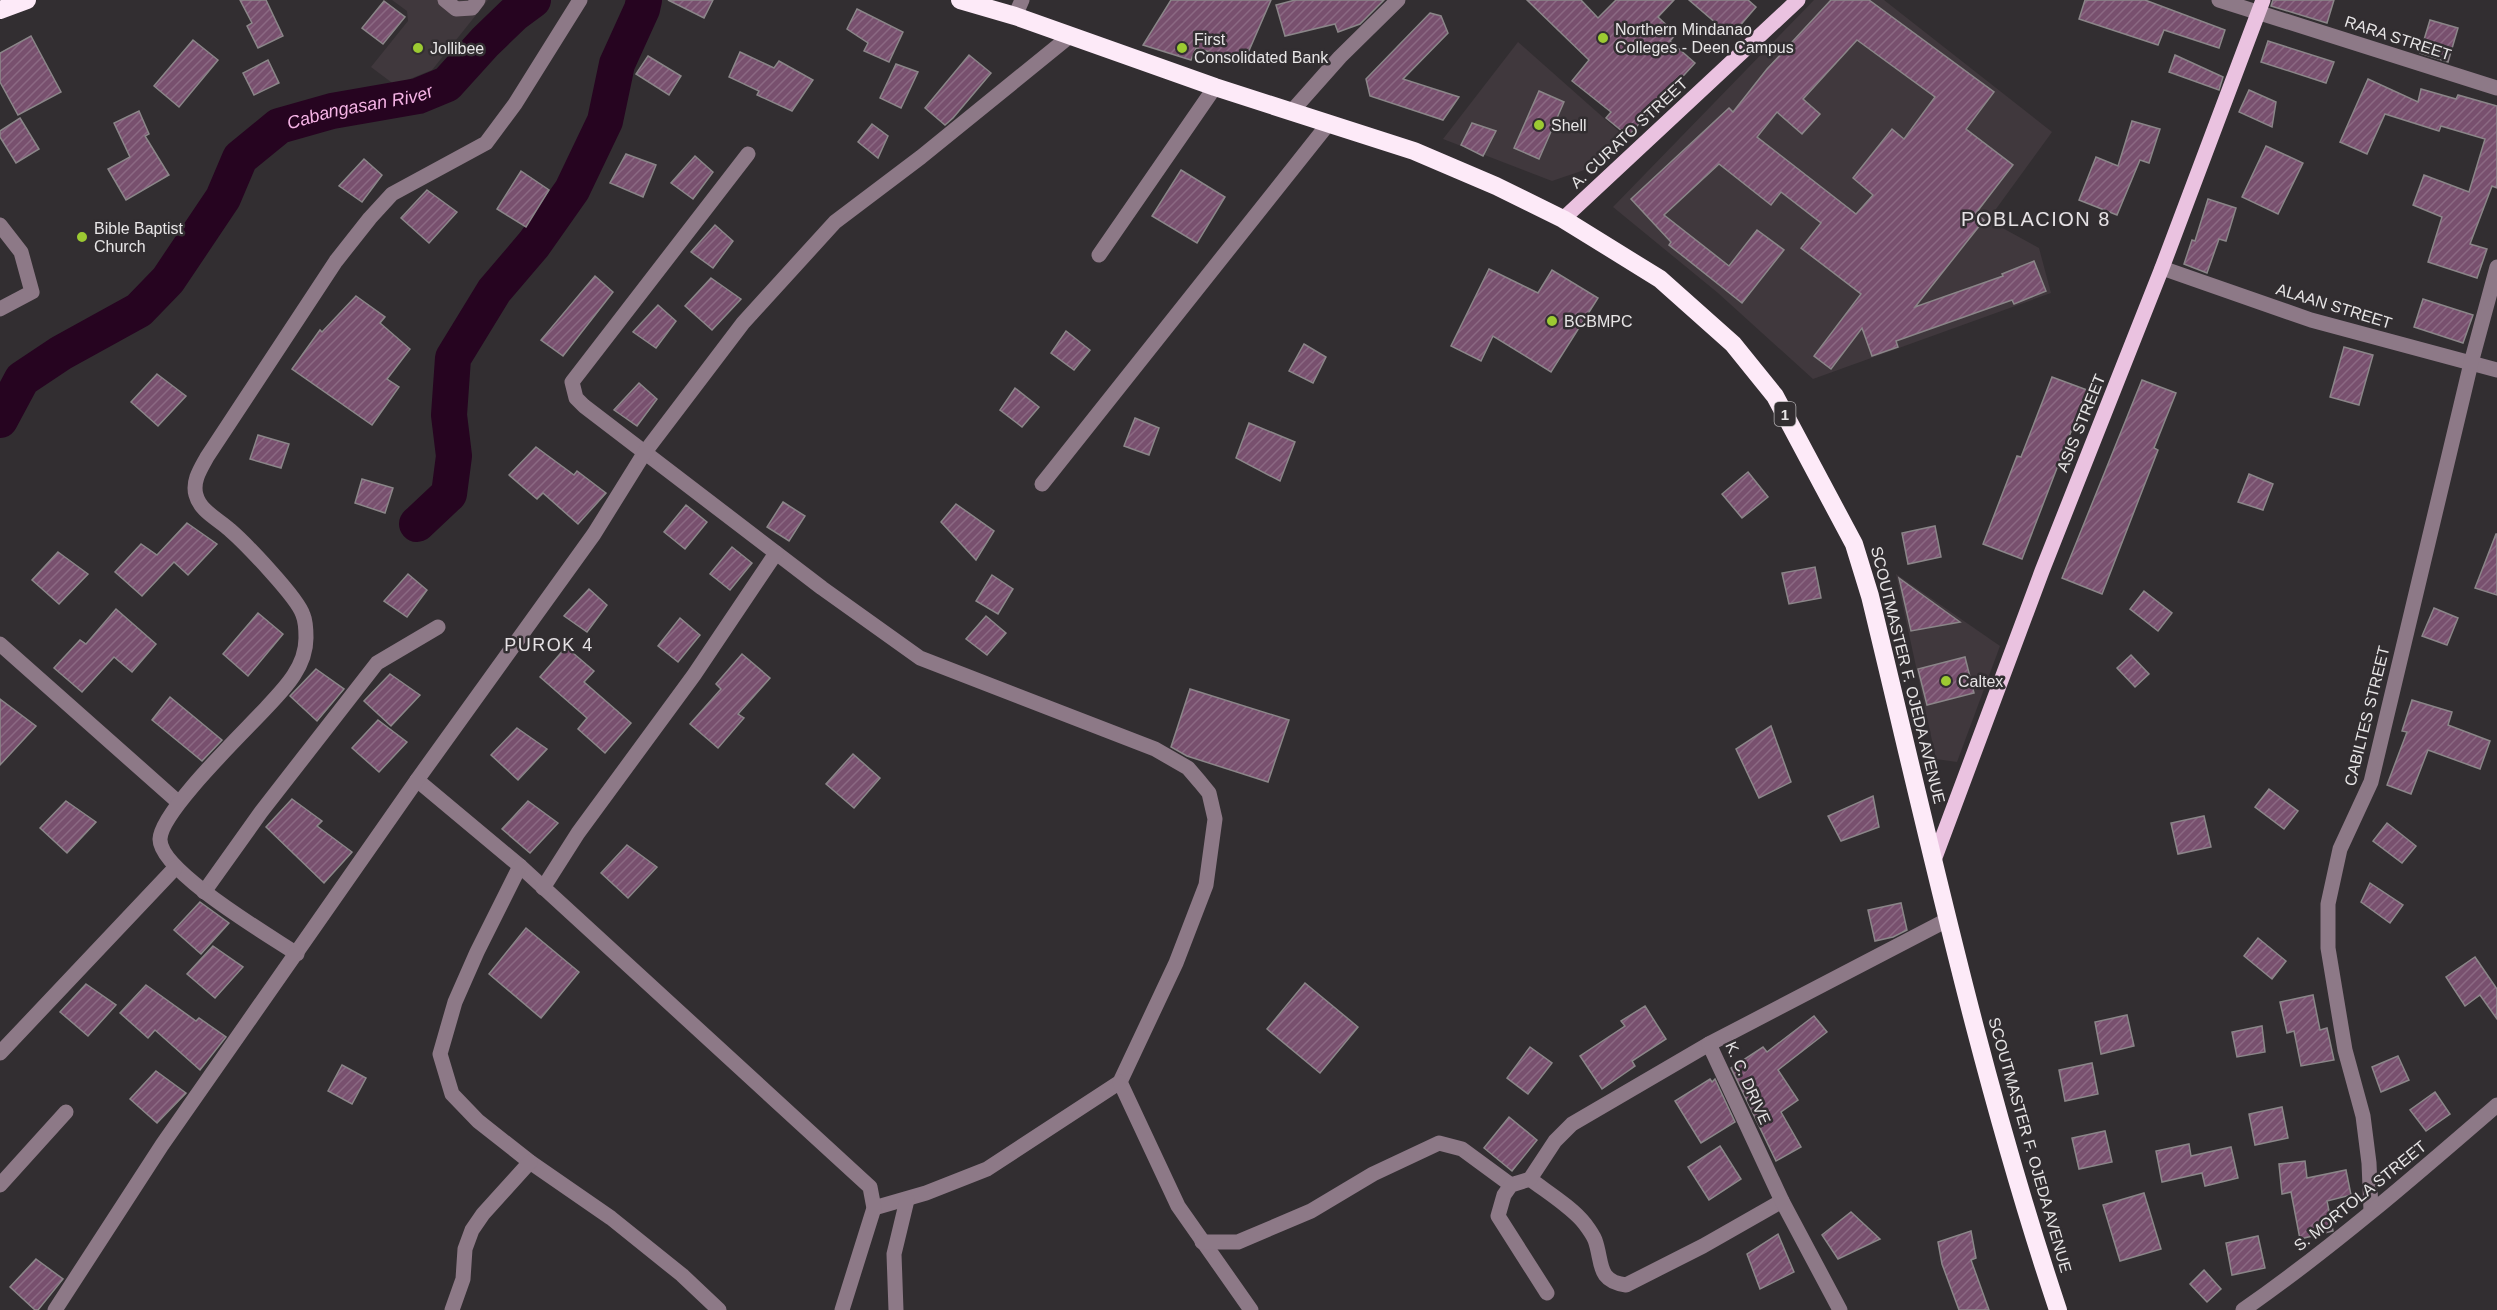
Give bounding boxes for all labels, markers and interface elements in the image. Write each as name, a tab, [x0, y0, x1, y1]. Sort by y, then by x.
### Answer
street label: RARA STREET	[2343, 13, 2454, 63]
place label: Northern Mindanao Colleges - Deen Campus	[1615, 21, 1794, 56]
place label: First Consolidated Bank	[1194, 31, 1329, 66]
marker: Northern Mindanao Colleges - Deen Campus	[1596, 31, 1610, 45]
place label: Jollibee	[430, 40, 484, 57]
marker: Jollibee	[411, 41, 425, 55]
marker: First Consolidated Bank	[1175, 41, 1189, 55]
street label: A. CURATO STREET	[1567, 74, 1691, 191]
water label: Cabangasan River	[285, 81, 437, 133]
place label: Shell	[1551, 117, 1587, 134]
marker: Shell	[1532, 118, 1546, 132]
district label: POBLACION 8	[1961, 208, 2111, 230]
place label: Bible Baptist Church	[94, 220, 183, 255]
marker: Bible Baptist Church	[75, 230, 89, 244]
street label: ALAAN STREET	[2274, 280, 2394, 332]
place label: BCBMPC	[1564, 313, 1632, 330]
marker: BCBMPC	[1545, 314, 1559, 328]
street label: ASIS STREET	[2054, 371, 2108, 474]
road number: 1	[1774, 402, 1796, 426]
street label: SCOUTMASTER F. OJEDA AVENUE	[1868, 545, 1948, 805]
district label: PUROK 4	[504, 635, 594, 655]
street label: CABILTES STREET	[2341, 644, 2393, 788]
place label: Caltex	[1958, 673, 2003, 690]
marker: Caltex	[1939, 674, 1953, 688]
street label: SCOUTMASTER F. OJEDA AVENUE	[1985, 1015, 2075, 1275]
street label: K. C. DRIVE	[1722, 1039, 1774, 1127]
street label: S. MORTOLA STREET	[2291, 1137, 2430, 1254]

